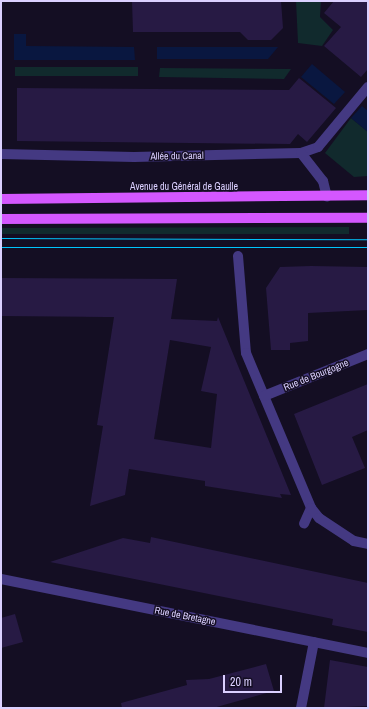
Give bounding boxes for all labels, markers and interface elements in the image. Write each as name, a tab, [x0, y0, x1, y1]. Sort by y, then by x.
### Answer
street label: Allée du Canal	[150, 150, 204, 162]
street label: Avenue du Général de Gaulle	[130, 181, 238, 193]
street label: Rue de Bourgogne	[282, 357, 350, 393]
street label: Rue de Bretagne	[153, 604, 217, 628]
scale bar	[225, 667, 284, 693]
text: 20 m	[230, 674, 252, 690]

